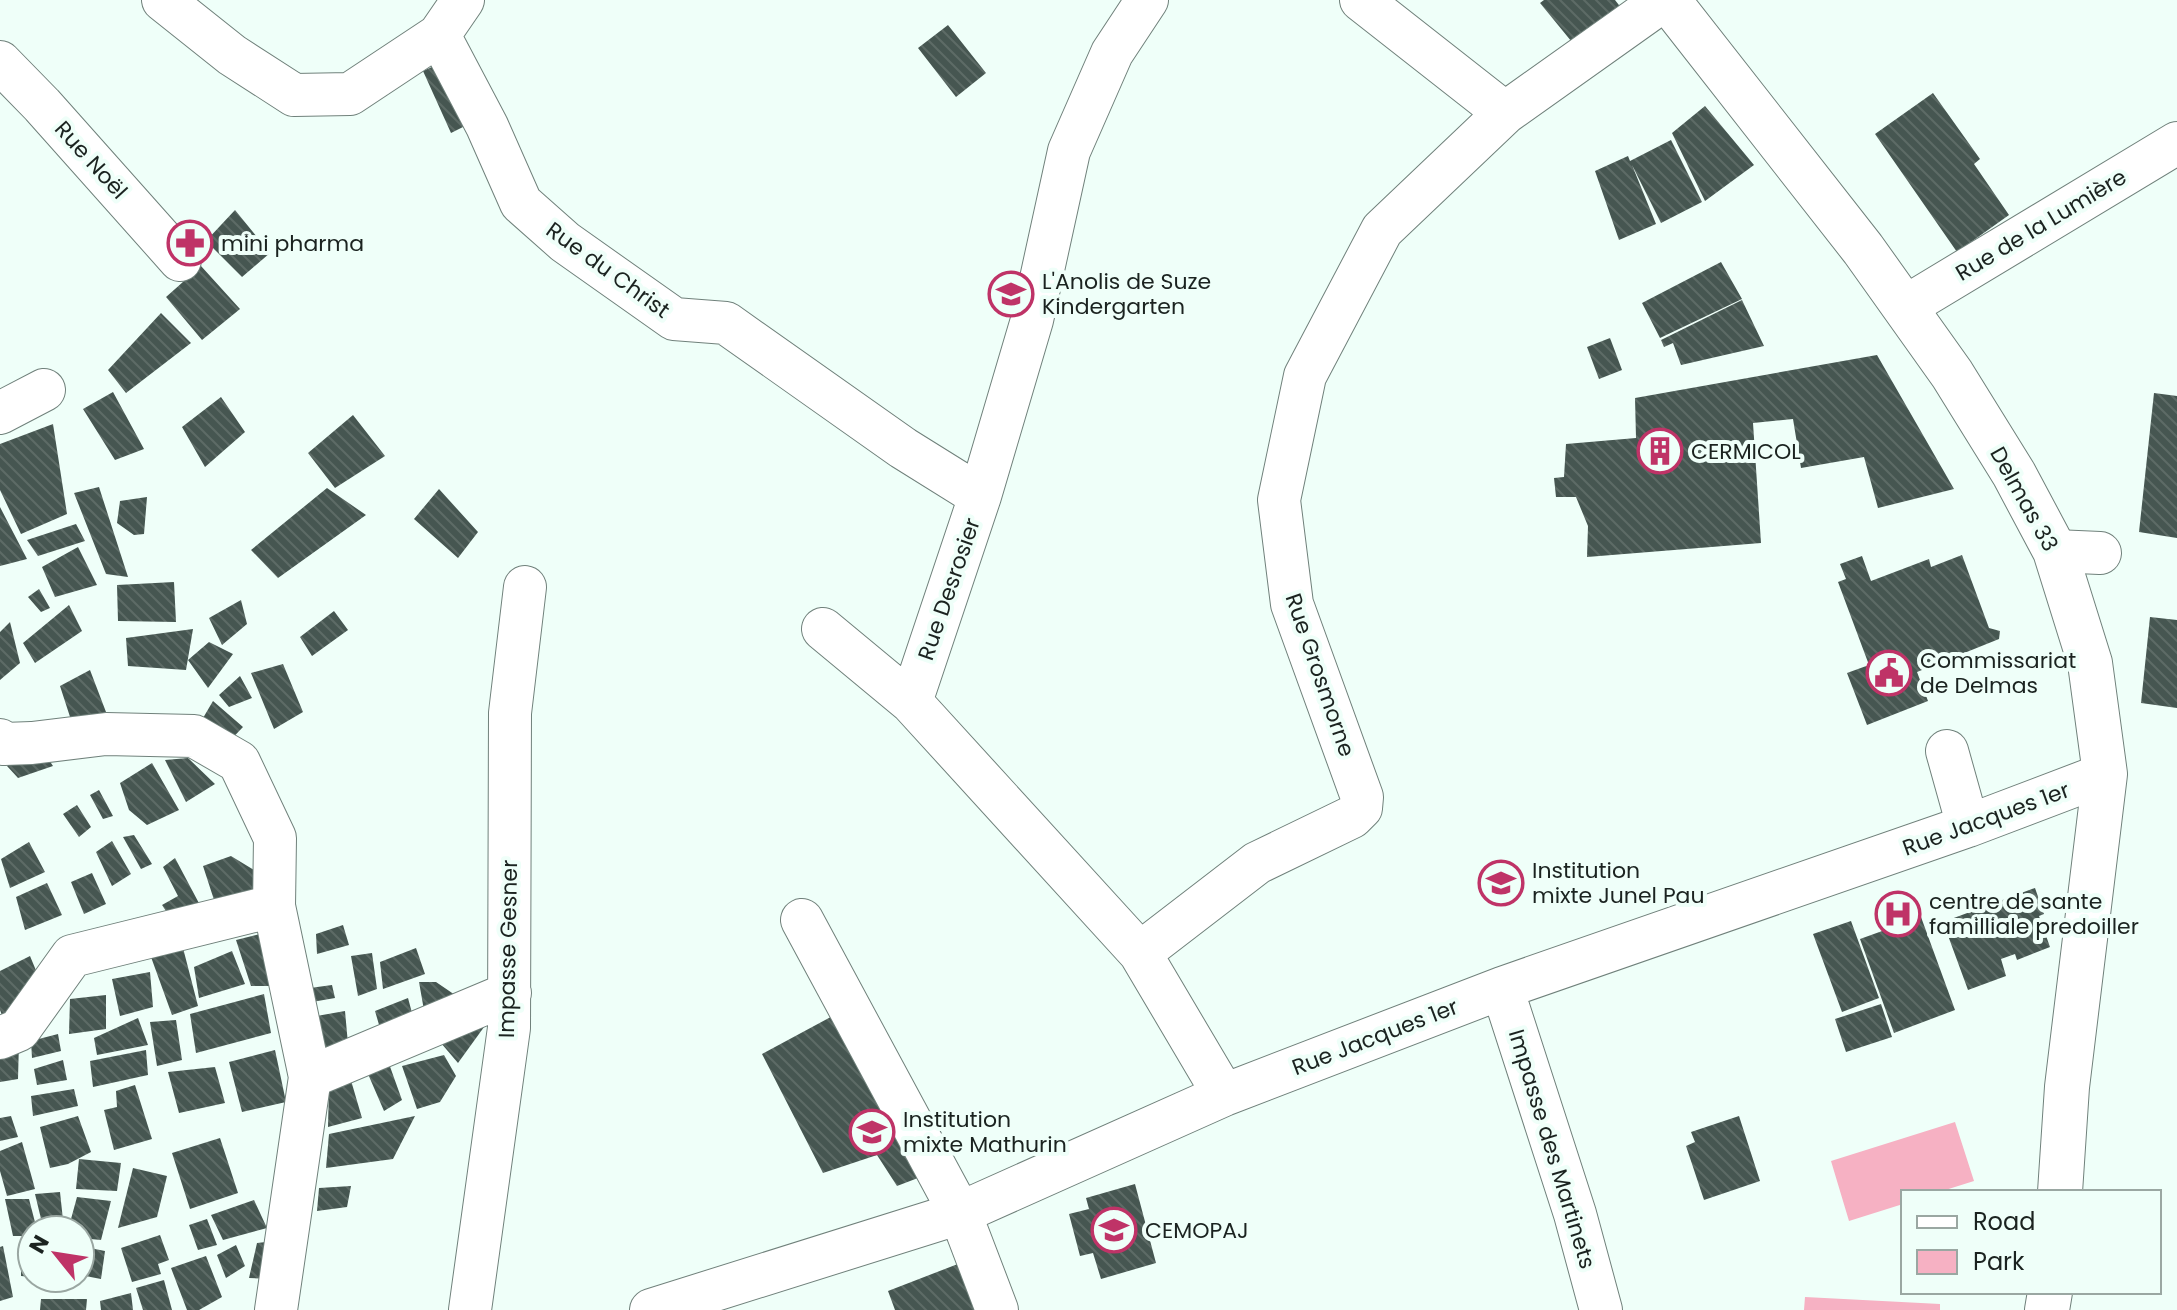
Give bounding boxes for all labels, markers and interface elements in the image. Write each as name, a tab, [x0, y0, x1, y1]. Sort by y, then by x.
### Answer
street label: Rue Noël	[48, 114, 134, 206]
street label: Rue de la Lumière	[1950, 162, 2132, 288]
street label: Rue du Christ	[540, 215, 676, 325]
pharmacy icon: mini pharma	[166, 219, 214, 267]
place label: mini pharma	[221, 228, 364, 259]
place label: L'Anolis de Suze Kindergarten	[1042, 266, 1211, 322]
school or university icon: L'Anolis de Suze Kindergarten	[987, 270, 1035, 318]
building icon: CERMICOL	[1636, 427, 1684, 475]
place label: CERMICOL	[1691, 436, 1801, 467]
street label: Delmas 33	[1982, 441, 2066, 557]
street label: Rue Desrosier	[910, 514, 988, 664]
street label: Rue Grosmorne	[1278, 589, 1362, 761]
place label: Commissariat de Delmas	[1920, 645, 2076, 701]
public building icon: Commissariat de Delmas	[1865, 649, 1913, 697]
street label: Rue Jacques 1er	[1898, 774, 2074, 864]
place label: Institution mixte Junel Pau	[1532, 855, 1705, 911]
school or university icon: Institution mixte Junel Pau	[1477, 859, 1525, 907]
street label: Impasse Gesner	[491, 860, 525, 1038]
place label: centre de sante familliale predoiller	[1929, 886, 2139, 942]
hospital icon: centre de sante familliale predoiller	[1874, 890, 1922, 938]
street label: Rue Jacques 1er	[1287, 991, 1463, 1083]
street label: Impasse des Martinets	[1501, 1025, 1603, 1273]
place label: Institution mixte Mathurin	[903, 1104, 1067, 1160]
school or university icon: Institution mixte Mathurin	[848, 1108, 896, 1156]
legend	[1901, 1190, 2161, 1294]
text: Road	[1973, 1205, 2035, 1238]
school or university icon: CEMOPAJ	[1090, 1206, 1138, 1254]
north arrow	[16, 1214, 96, 1294]
place label: CEMOPAJ	[1145, 1215, 1249, 1246]
text: N	[22, 1229, 57, 1259]
text: Park	[1973, 1245, 2025, 1278]

